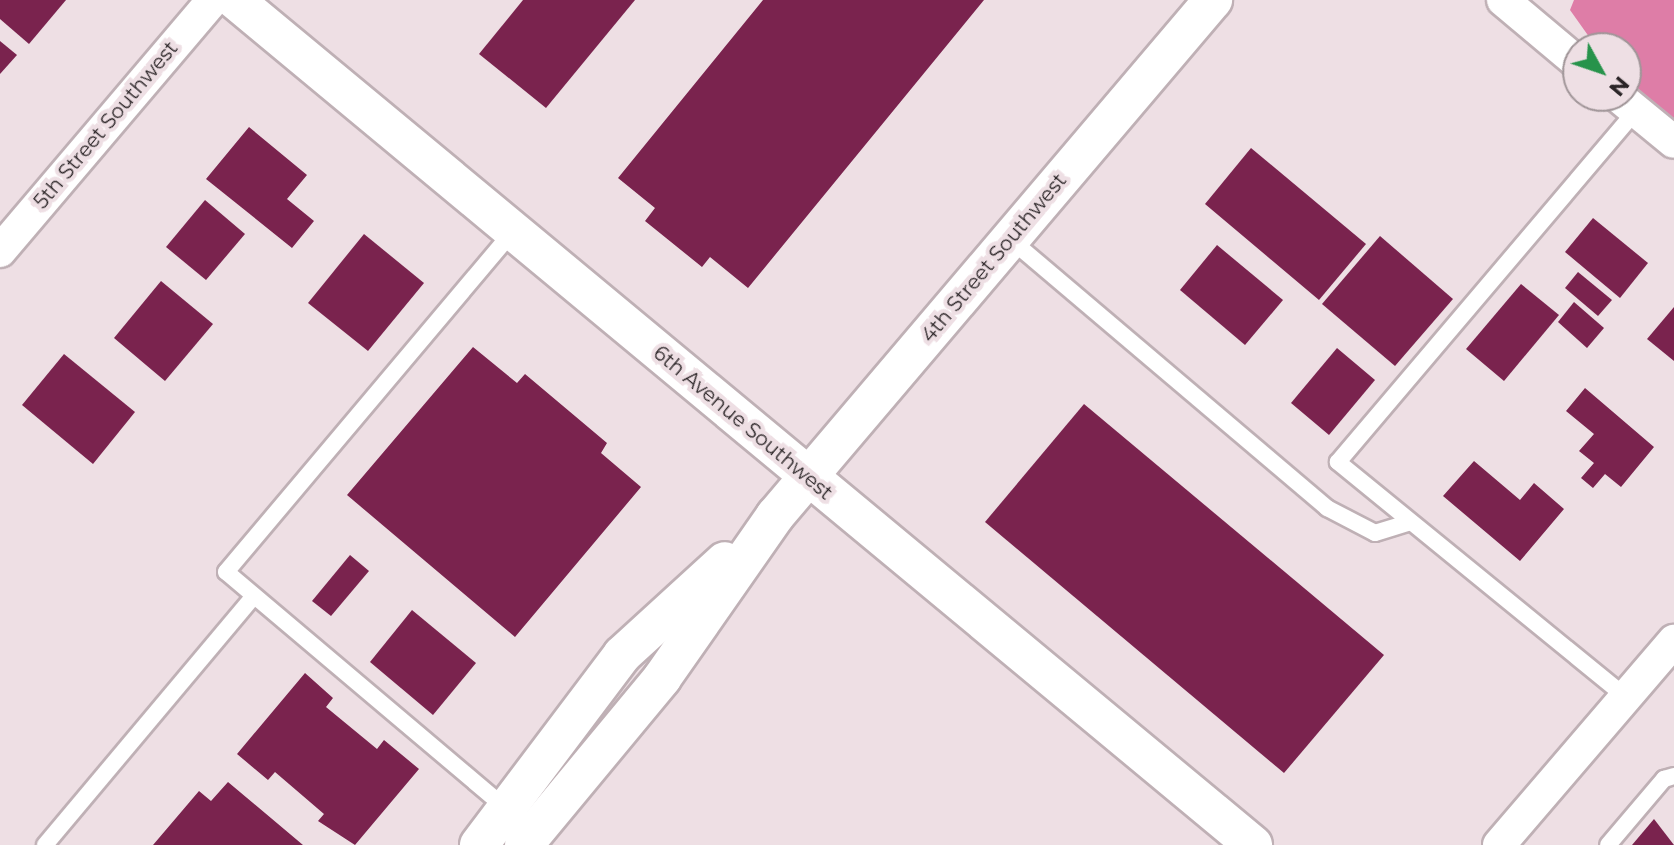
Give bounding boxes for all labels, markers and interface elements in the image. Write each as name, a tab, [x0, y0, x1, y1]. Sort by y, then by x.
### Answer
north arrow	[1562, 32, 1642, 112]
street label: 5th Street Southwest	[29, 37, 183, 213]
text: N	[1603, 71, 1635, 102]
street label: 4th Street Southwest	[916, 169, 1072, 347]
street label: 6th Avenue Southwest	[648, 341, 838, 505]

